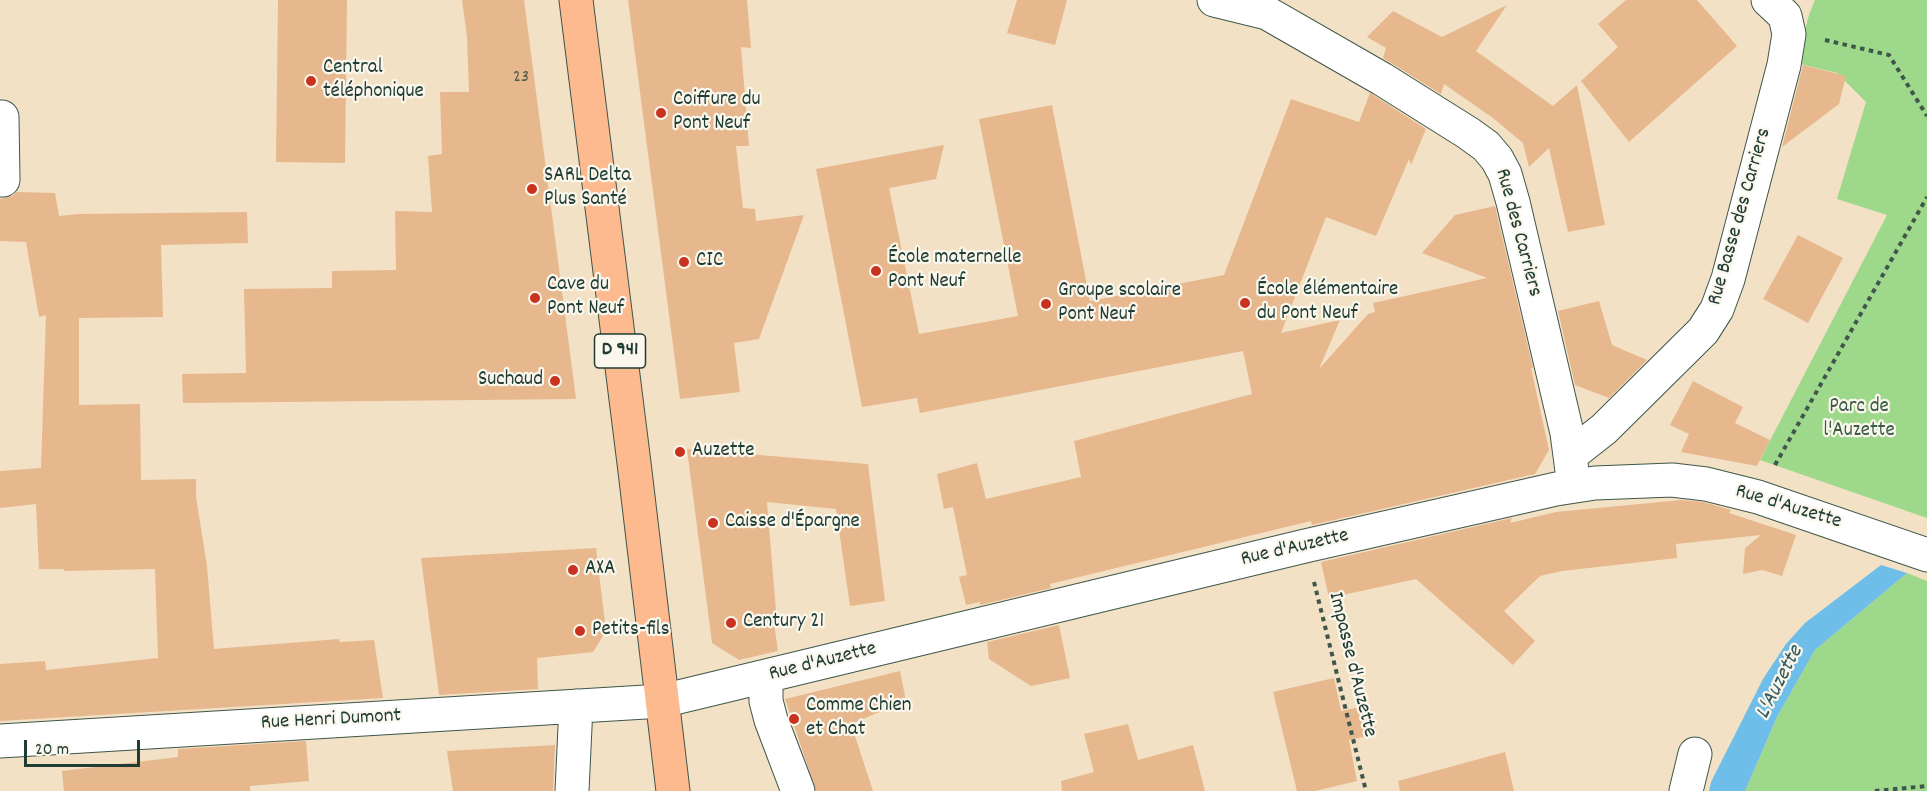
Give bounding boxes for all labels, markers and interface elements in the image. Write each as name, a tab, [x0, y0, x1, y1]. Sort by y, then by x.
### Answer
place label: Central téléphonique	[323, 56, 424, 106]
house number: 23	[513, 68, 529, 90]
marker: Central téléphonique	[304, 74, 318, 88]
place label: Coiffure du Pont Neuf	[673, 88, 761, 138]
marker: Coiffure du Pont Neuf	[654, 106, 668, 120]
street label: Rue Basse des Carriers	[1704, 126, 1778, 308]
place label: SARL Delta Plus Santé	[544, 164, 631, 214]
street label: Rue des Carriers	[1488, 166, 1546, 300]
marker: SARL Delta Plus Santé	[525, 182, 539, 196]
place label: École maternelle Pont Neuf	[888, 246, 1022, 296]
place label: CIC	[696, 249, 723, 275]
marker: CIC	[677, 255, 691, 269]
marker: École maternelle Pont Neuf	[869, 264, 883, 278]
place label: Cave du Pont Neuf	[547, 273, 624, 323]
place label: École élémentaire du Pont Neuf	[1257, 278, 1398, 328]
place label: Groupe scolaire Pont Neuf	[1058, 279, 1181, 329]
marker: Cave du Pont Neuf	[528, 291, 542, 305]
marker: École élémentaire du Pont Neuf	[1238, 296, 1252, 310]
marker: Groupe scolaire Pont Neuf	[1039, 297, 1053, 311]
road number: D 941	[594, 334, 646, 368]
place label: Suchaud	[478, 368, 543, 394]
marker: Suchaud	[548, 374, 562, 388]
park label: Parc de l'Auzette	[1823, 395, 1895, 445]
place label: Auzette	[692, 439, 754, 465]
marker: Auzette	[673, 445, 687, 459]
street label: Rue d'Auzette	[1732, 480, 1844, 536]
place label: Caisse d'Épargne	[725, 510, 860, 536]
marker: Caisse d'Épargne	[706, 516, 720, 530]
street label: Rue d'Auzette	[1239, 524, 1351, 574]
place label: AXA	[585, 557, 615, 583]
marker: AXA	[566, 563, 580, 577]
street label: Impasse d'Auzette	[1321, 590, 1381, 740]
place label: Century 21	[743, 610, 824, 636]
marker: Century 21	[724, 616, 738, 630]
place label: Petits-fils	[592, 618, 670, 644]
marker: Petits-fils	[573, 624, 587, 638]
street label: Rue d'Auzette	[767, 637, 879, 689]
water label: L'Auzette	[1751, 642, 1811, 724]
place label: Comme Chien et Chat	[806, 694, 911, 744]
street label: Rue Henri Dumont	[260, 705, 402, 737]
marker: Comme Chien et Chat	[787, 712, 801, 726]
scale bar	[27, 728, 142, 766]
text: 20 m	[35, 738, 69, 763]

